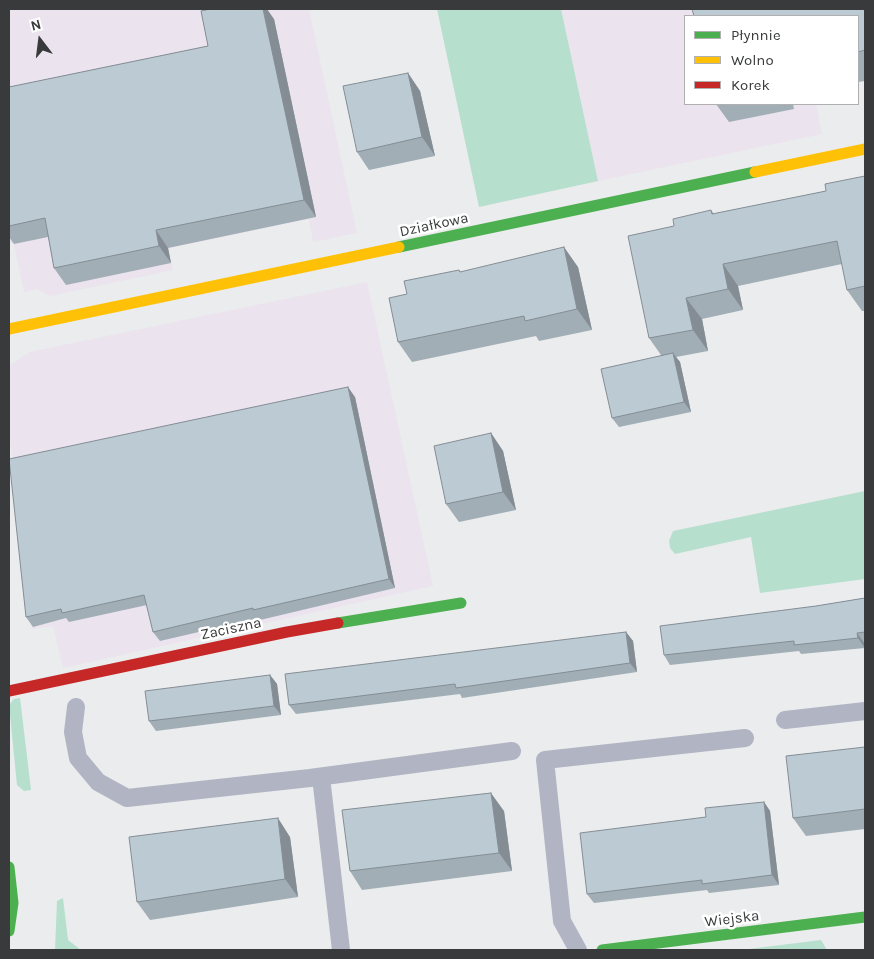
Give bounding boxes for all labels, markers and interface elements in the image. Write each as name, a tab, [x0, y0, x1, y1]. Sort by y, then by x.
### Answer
north arrow	[15, 15, 65, 65]
legend	[684, 15, 859, 105]
text: N	[29, 16, 43, 35]
text: Płynnie	[731, 26, 781, 44]
text: Wolno	[731, 51, 774, 69]
text: Korek	[731, 76, 770, 94]
street label: Działkowa	[398, 209, 470, 241]
street label: Zaciszna	[199, 614, 263, 644]
street label: Wiejska	[704, 907, 760, 931]

